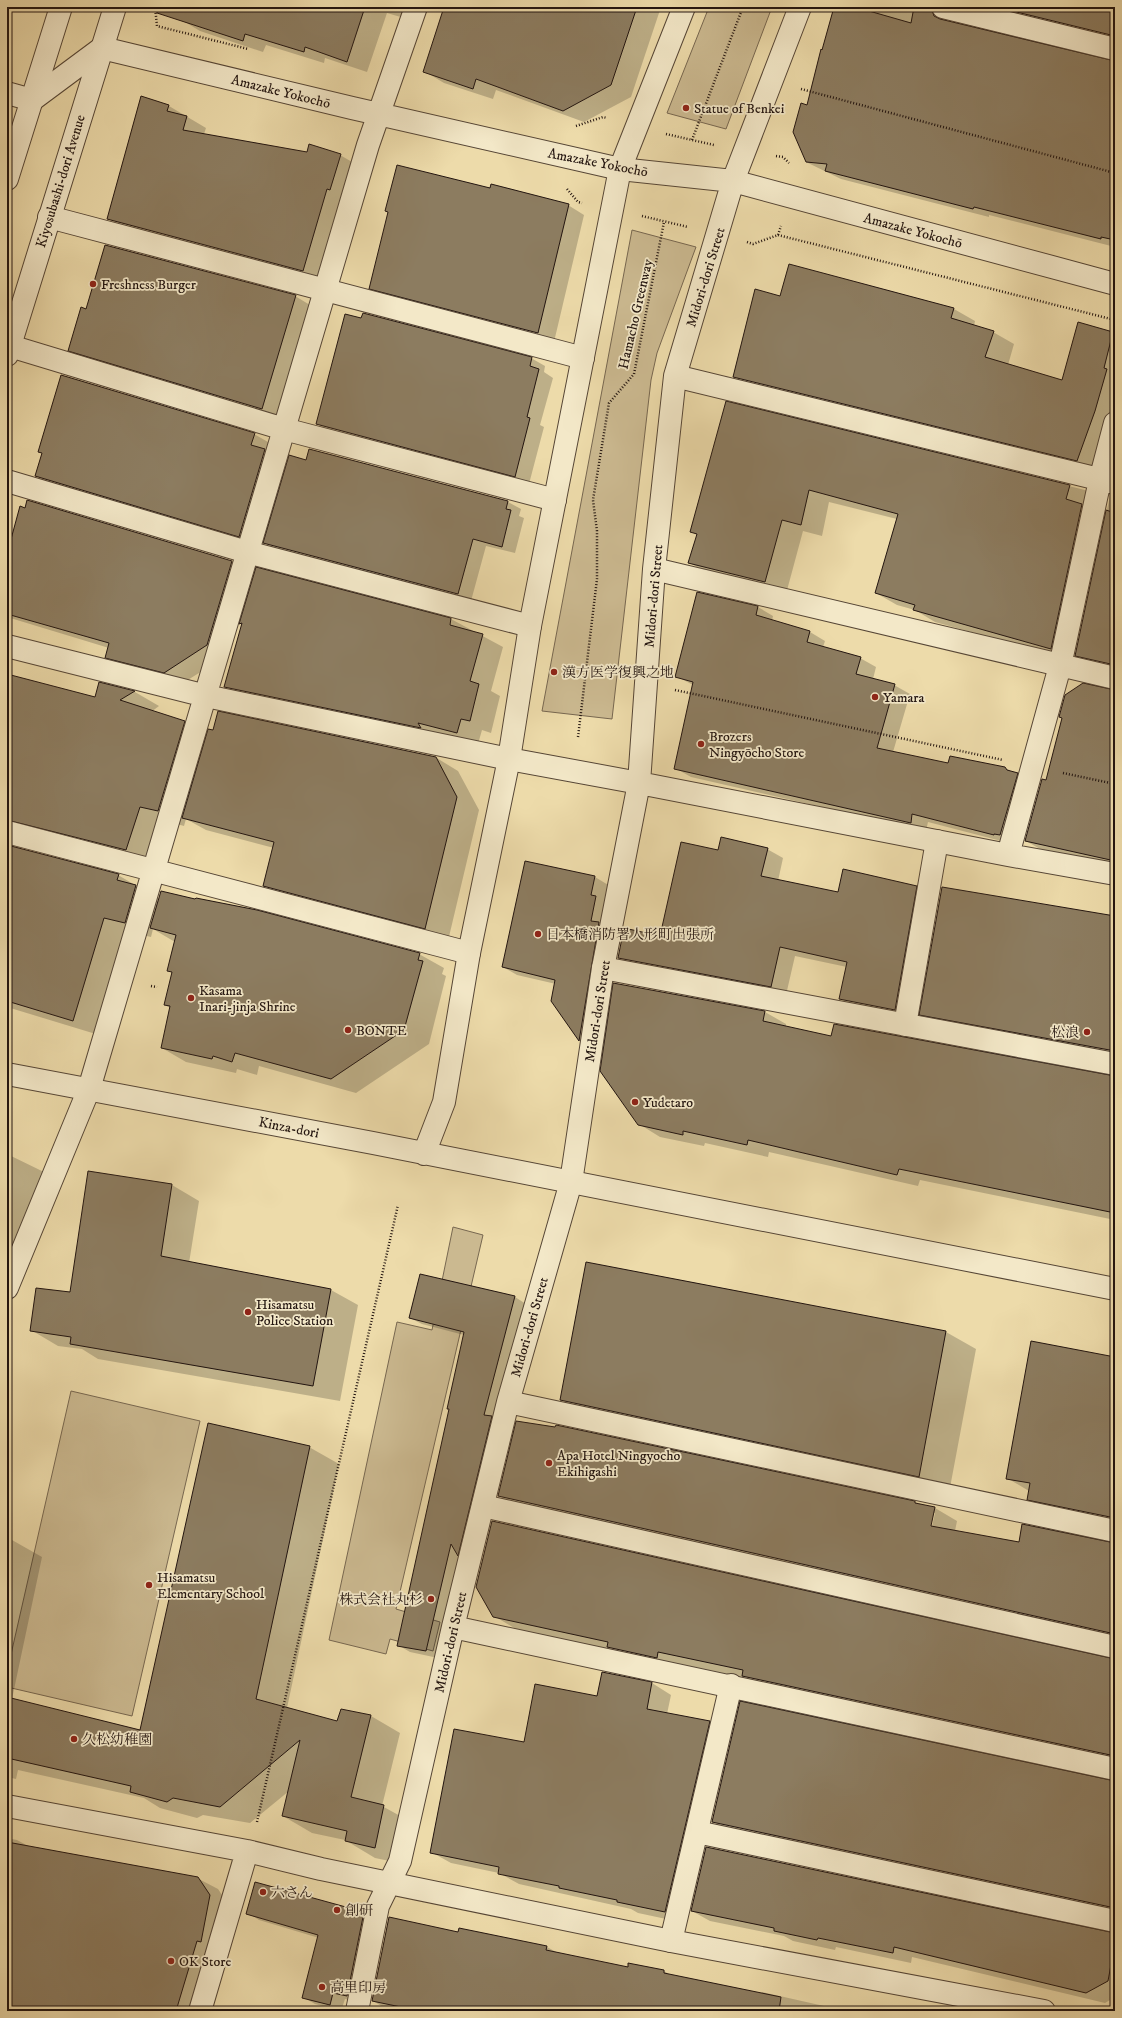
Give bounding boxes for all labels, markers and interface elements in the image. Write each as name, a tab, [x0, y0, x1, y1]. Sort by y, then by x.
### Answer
street label: Amazake Yokochō	[229, 71, 332, 113]
place label: Statue of Benkei	[694, 100, 785, 118]
marker: Statue of Benkei	[681, 103, 691, 113]
street label: Kiyosubashi-dori Avenue	[32, 112, 90, 250]
street label: Amazake Yokochō	[546, 144, 650, 182]
street label: Amazake Yokochō	[861, 209, 964, 253]
street label: Midori-dori Street	[682, 225, 730, 329]
street label: Hamacho Greenway	[615, 257, 657, 371]
place label: Freshness Burger	[101, 276, 197, 294]
marker: Freshness Burger	[88, 279, 98, 289]
street label: Midori-dori Street	[641, 543, 668, 648]
place label: 漢方医学復興之地	[562, 664, 674, 682]
marker: 漢方医学復興之地	[549, 667, 559, 677]
place label: Yamara	[883, 689, 925, 707]
marker: Yamara	[870, 692, 880, 702]
place label: Brozers Ningyōcho Store	[709, 728, 804, 762]
marker: Brozers Ningyōcho Store	[696, 739, 706, 749]
place label: 日本橋消防署人形町出張所	[546, 926, 714, 944]
marker: 日本橋消防署人形町出張所	[533, 929, 543, 939]
street label: Midori-dori Street	[581, 958, 615, 1064]
place label: Kasama Inari-jinja Shrine	[199, 982, 296, 1016]
marker: Kasama Inari-jinja Shrine	[186, 993, 196, 1003]
place label: BONTE	[356, 1022, 407, 1040]
place label: 松浪	[1051, 1024, 1079, 1042]
marker: BONTE	[343, 1025, 353, 1035]
marker: 松浪	[1082, 1027, 1092, 1037]
place label: Yudetaro	[643, 1094, 693, 1112]
marker: Yudetaro	[630, 1097, 640, 1107]
street label: Kinza-dori	[257, 1113, 321, 1143]
street label: Midori-dori Street	[507, 1275, 553, 1379]
place label: Hisamatsu Police Station	[256, 1296, 334, 1330]
marker: Hisamatsu Police Station	[243, 1307, 253, 1317]
place label: Apa Hotel Ningyocho Ekihigashi	[557, 1447, 680, 1481]
marker: Apa Hotel Ningyocho Ekihigashi	[544, 1458, 554, 1468]
place label: Hisamatsu Elementary School	[157, 1569, 265, 1603]
marker: Hisamatsu Elementary School	[144, 1580, 154, 1590]
street label: Midori-dori Street	[431, 1589, 471, 1695]
place label: 株式会社丸杉	[339, 1591, 423, 1609]
marker: 株式会社丸杉	[426, 1594, 436, 1604]
place label: 久松幼稚園	[82, 1731, 152, 1749]
marker: 久松幼稚園	[69, 1734, 79, 1744]
place label: 六さん	[271, 1884, 313, 1902]
marker: 六さん	[258, 1887, 268, 1897]
place label: 創研	[345, 1902, 373, 1920]
marker: 創研	[332, 1905, 342, 1915]
place label: OK Store	[179, 1953, 231, 1971]
marker: OK Store	[166, 1956, 176, 1966]
place label: 高里印房	[330, 1979, 386, 1997]
marker: 高里印房	[317, 1982, 327, 1992]

